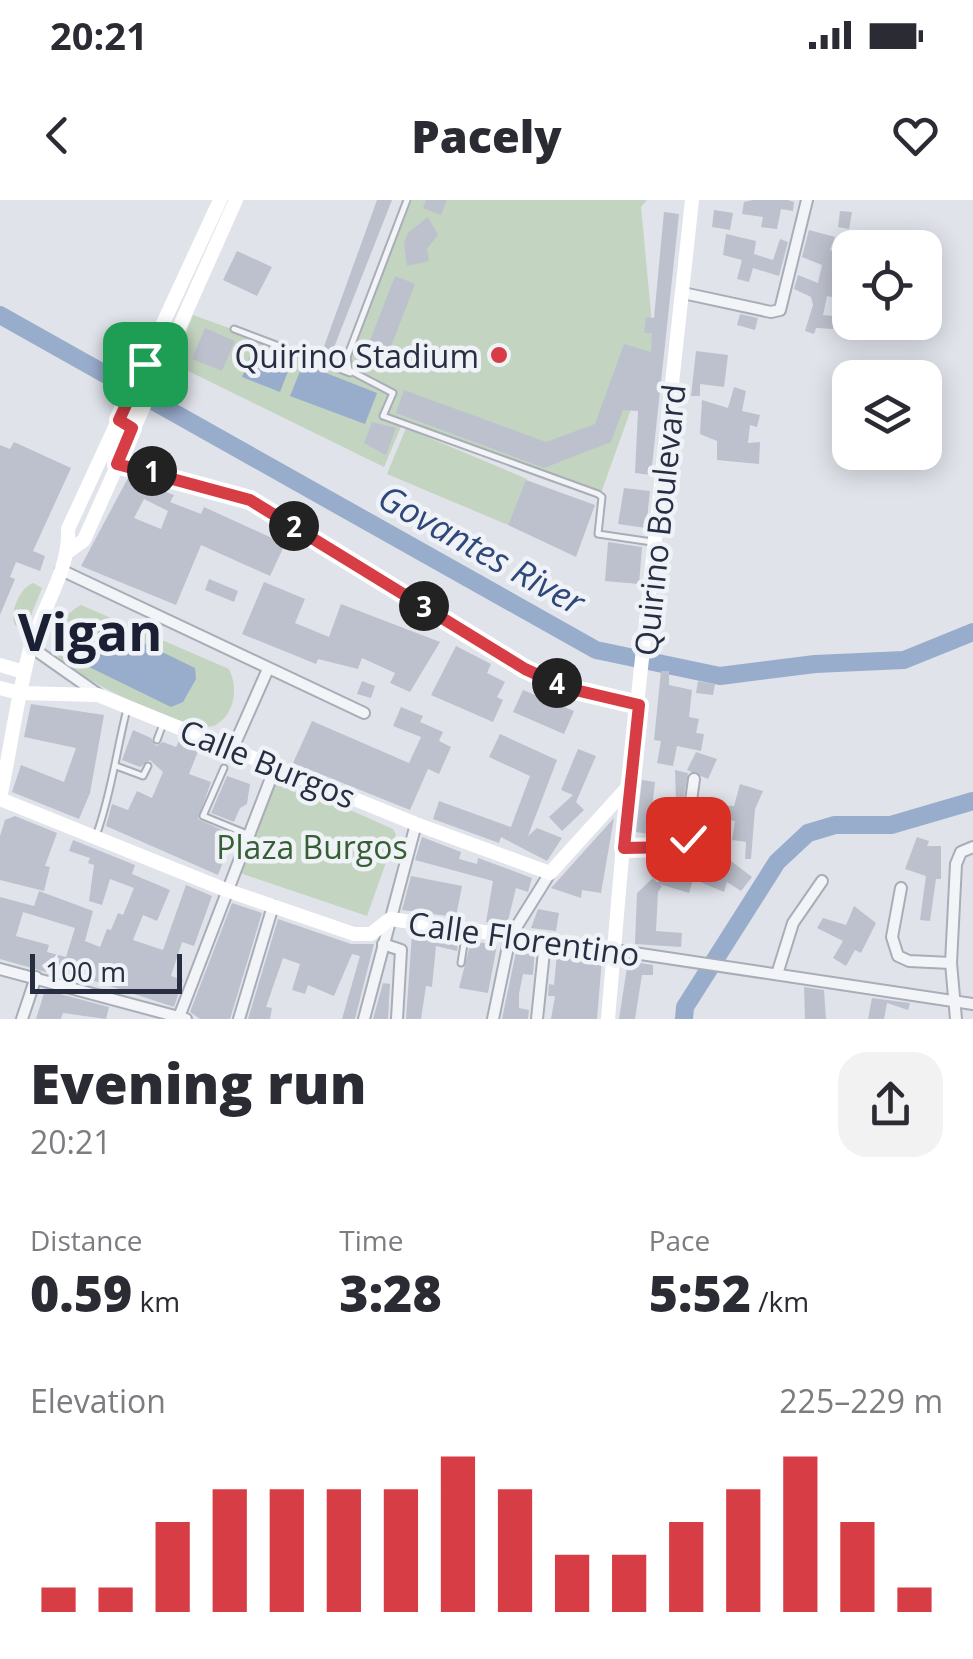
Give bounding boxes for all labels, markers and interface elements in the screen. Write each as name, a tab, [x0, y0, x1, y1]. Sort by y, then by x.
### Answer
text: 20:21	[50, 9, 148, 61]
text: Pacely	[411, 105, 562, 166]
icon: back	[30, 108, 85, 163]
icon: heart	[888, 108, 943, 163]
map controls	[832, 230, 942, 470]
button: locate	[832, 230, 942, 340]
pin	[103, 322, 188, 407]
place label: Quirino Stadium	[234, 334, 479, 377]
icon: arrive	[118, 337, 173, 392]
marker: Quirino Stadium	[488, 344, 510, 366]
button: layers	[832, 360, 942, 470]
street label: Quirino Boulevard	[623, 382, 695, 658]
pin: 1	[127, 446, 177, 496]
text: 1	[144, 452, 160, 490]
water label: Govantes River	[370, 473, 595, 626]
pin: 2	[269, 501, 319, 551]
text: 2	[286, 507, 302, 545]
pin: 3	[399, 581, 449, 631]
text: 3	[416, 587, 432, 625]
district label: Vigan	[18, 595, 162, 666]
pin: 4	[532, 658, 582, 708]
text: 4	[549, 664, 565, 702]
street label: Calle Burgos	[174, 708, 362, 818]
pin	[646, 797, 731, 882]
icon: check	[661, 812, 716, 867]
park label: Plaza Burgos	[216, 825, 408, 868]
street label: Calle Florentino	[406, 900, 642, 976]
scale bar	[30, 949, 182, 994]
text: 100 m	[45, 952, 126, 990]
text: Evening run	[30, 1045, 366, 1120]
button: share	[838, 1052, 943, 1157]
text: 20:21	[30, 1120, 112, 1163]
text: Distance	[30, 1221, 143, 1259]
text: Time	[339, 1221, 403, 1259]
text: Pace	[649, 1221, 710, 1259]
text: 0.59	[30, 1259, 132, 1327]
text: 3:28	[339, 1259, 442, 1327]
text: 5:52	[649, 1259, 751, 1327]
text: km	[132, 1282, 180, 1320]
text: /km	[751, 1282, 809, 1320]
text: Elevation	[30, 1379, 166, 1422]
text: 225–229 m	[779, 1379, 943, 1422]

